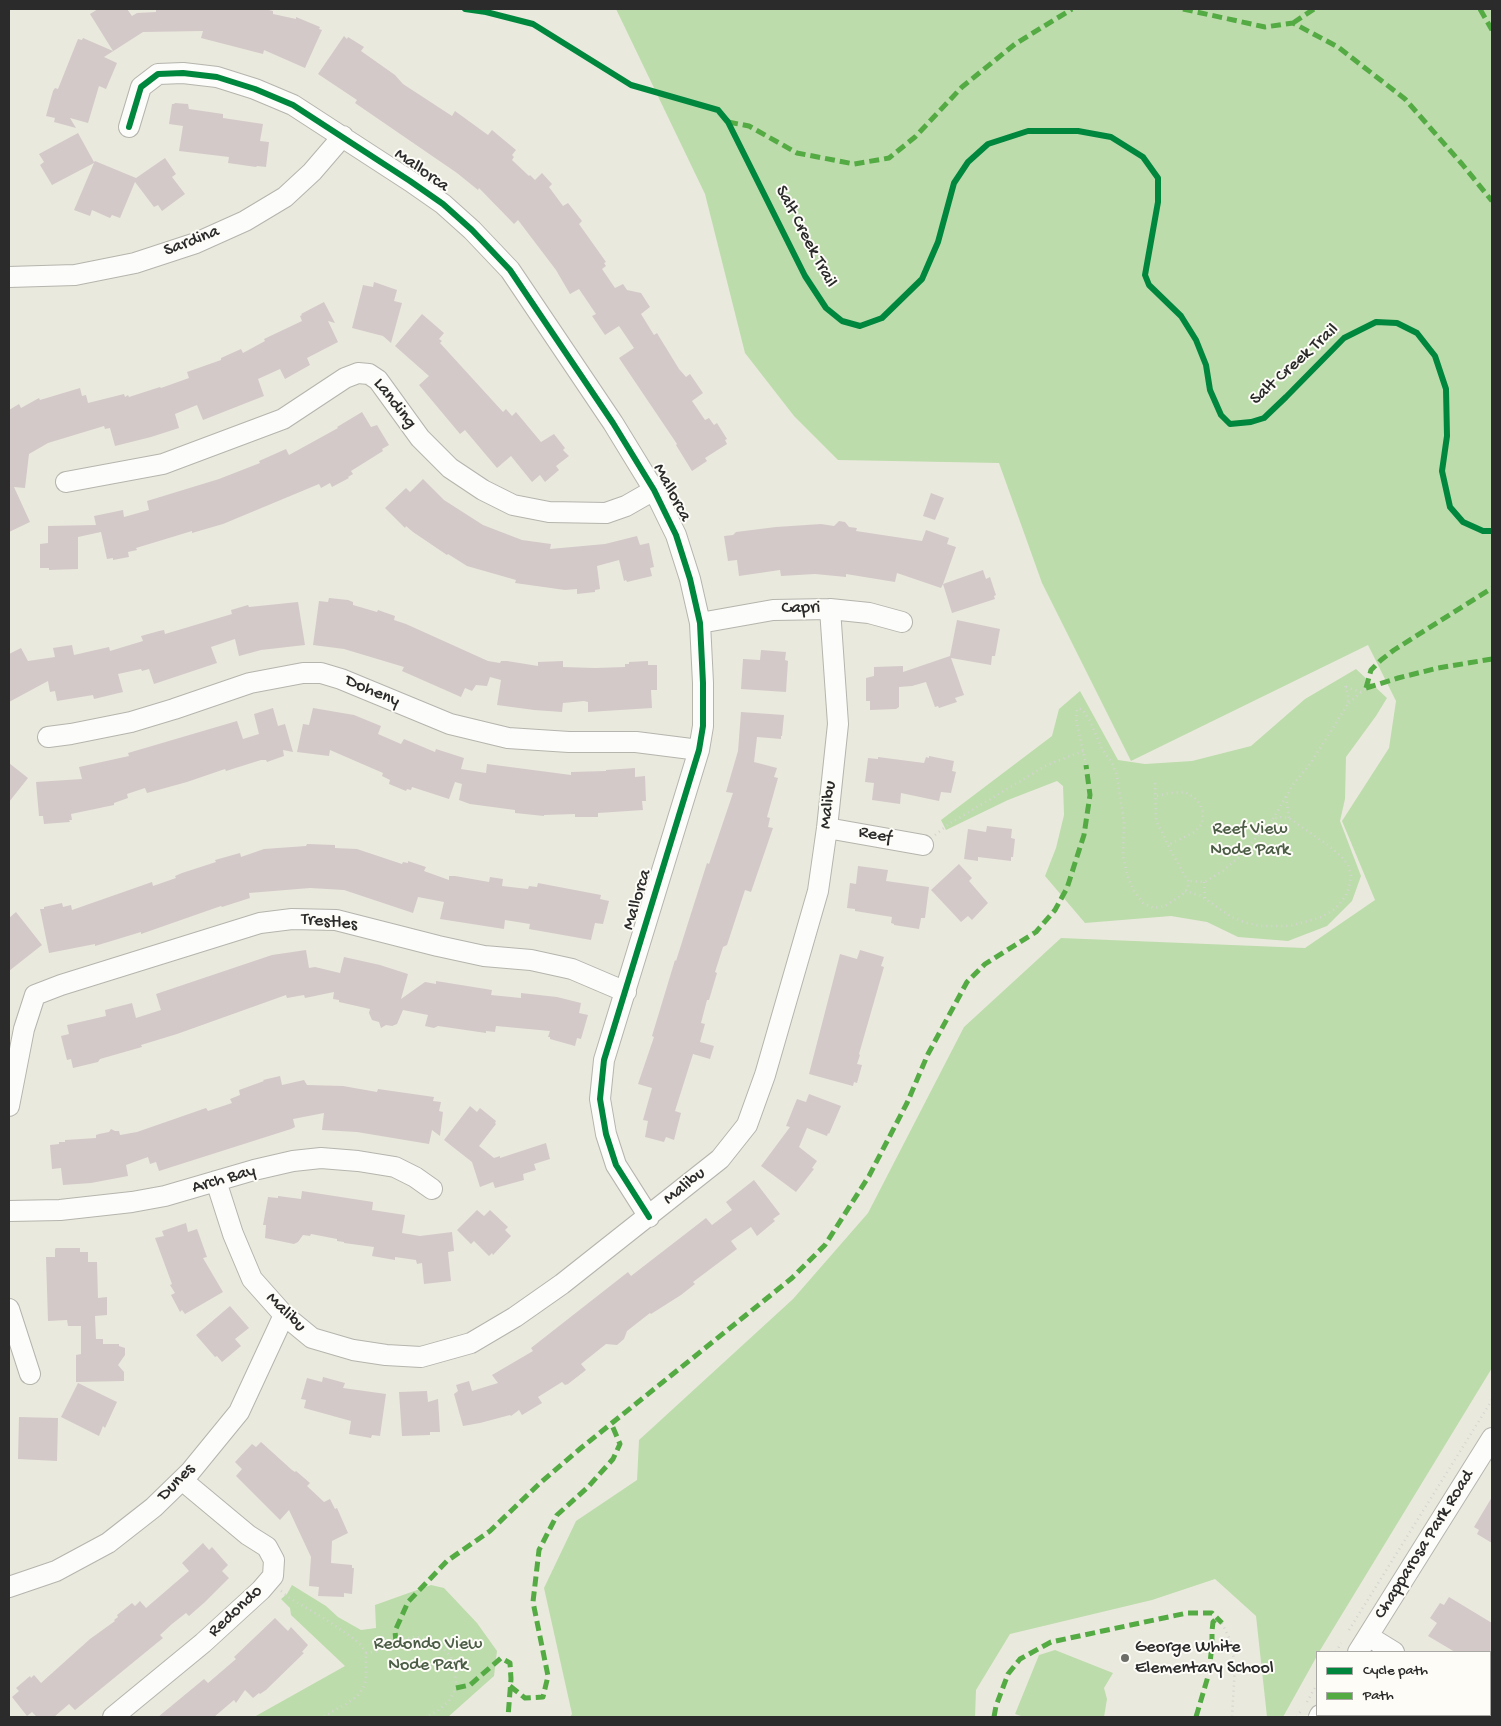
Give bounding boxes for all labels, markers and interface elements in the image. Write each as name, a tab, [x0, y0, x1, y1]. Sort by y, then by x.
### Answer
street label: Mallorca	[389, 144, 453, 198]
street label: Salt Creek Trail	[769, 182, 841, 292]
street label: Sardina	[161, 222, 223, 262]
street label: Salt Creek Trail	[1246, 319, 1344, 411]
street label: Landing	[368, 374, 420, 434]
street label: Mallorca	[647, 460, 695, 526]
street label: Capri	[781, 598, 821, 620]
street label: Doheny	[341, 671, 403, 713]
street label: Malibu	[816, 780, 842, 830]
park label: Reef View Node Park	[1210, 819, 1290, 862]
street label: Reef	[856, 822, 894, 850]
street label: Mallorca	[619, 867, 657, 933]
street label: Trestles	[300, 909, 358, 937]
street label: Arch Bay	[190, 1161, 258, 1199]
street label: Malibu	[659, 1163, 711, 1211]
street label: Malibu	[260, 1288, 310, 1338]
street label: Dunes	[154, 1459, 200, 1507]
street label: Chapparosa Park Road	[1370, 1467, 1480, 1623]
street label: Redondo	[204, 1581, 268, 1643]
park label: Redondo View Node Park	[374, 1634, 482, 1676]
place label: George White Elementary School	[1135, 1637, 1274, 1680]
legend	[1316, 1651, 1491, 1716]
marker: George White Elementary School	[1119, 1652, 1131, 1664]
text: Cycle path	[1363, 1662, 1428, 1680]
text: Path	[1363, 1687, 1394, 1705]

